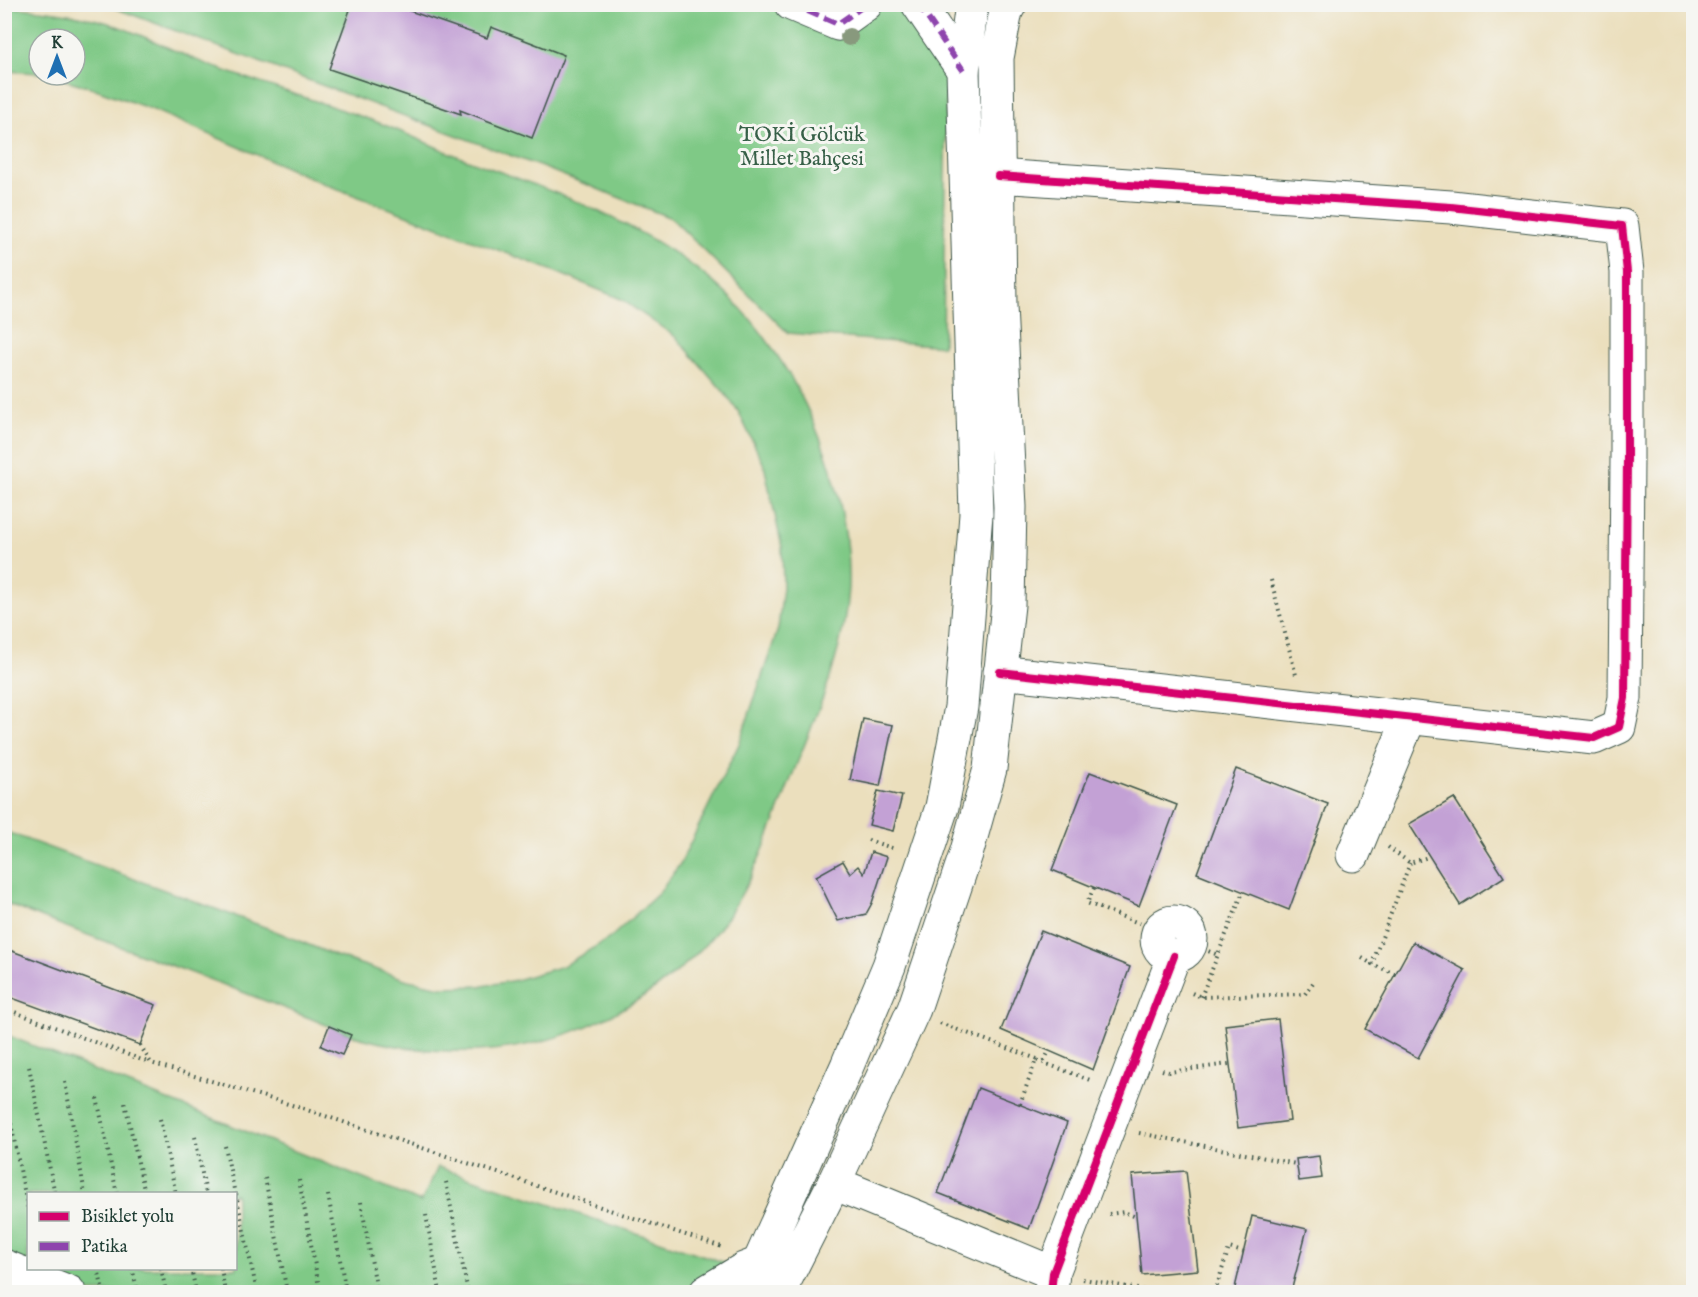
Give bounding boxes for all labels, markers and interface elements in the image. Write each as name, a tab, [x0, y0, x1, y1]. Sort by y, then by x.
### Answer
north arrow	[27, 27, 87, 87]
text: K	[51, 34, 64, 54]
park label: TOKİ Gölcük Millet Bahçesi	[739, 122, 866, 173]
legend	[27, 1192, 237, 1270]
text: Bisiklet yolu	[81, 1206, 174, 1229]
text: Patika	[81, 1236, 128, 1259]

